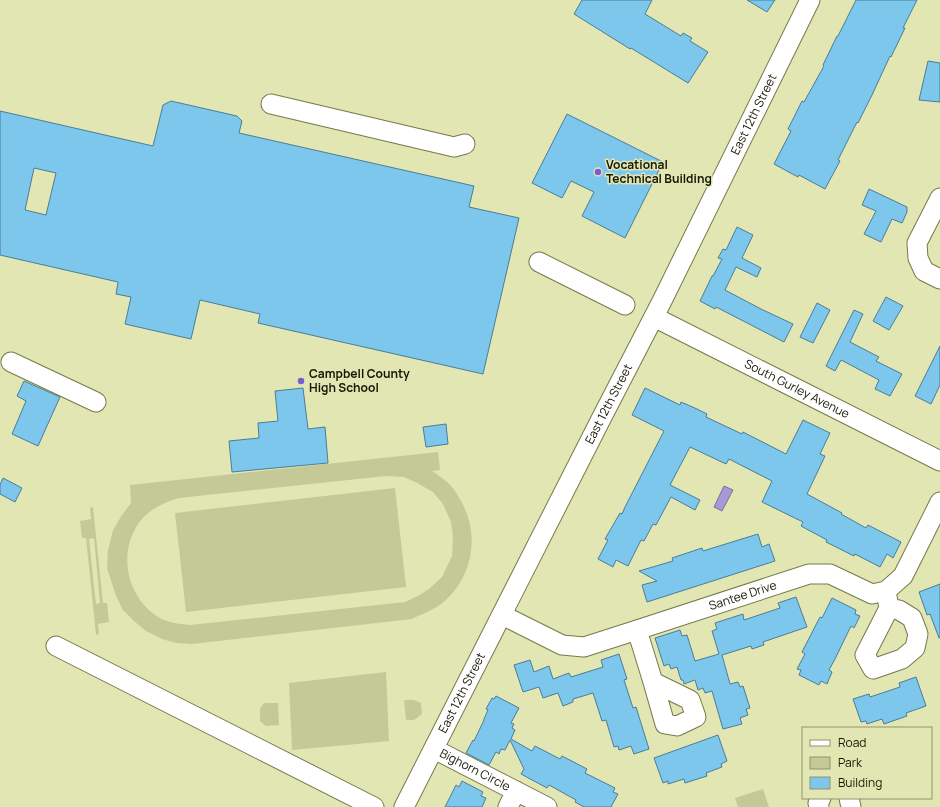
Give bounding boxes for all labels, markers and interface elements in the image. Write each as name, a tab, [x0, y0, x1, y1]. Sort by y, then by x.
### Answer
street label: East 12th Street	[726, 71, 781, 157]
place label: Vocational Technical Building	[606, 156, 712, 187]
marker: Vocational Technical Building	[593, 167, 603, 177]
street label: South Gurley Avenue	[742, 355, 853, 422]
street label: East 12th Street	[581, 361, 636, 447]
place label: Campbell County High School	[309, 365, 410, 396]
marker: Campbell County High School	[296, 376, 306, 386]
street label: Santee Drive	[706, 576, 779, 614]
street label: East 12th Street	[434, 649, 489, 736]
legend	[802, 727, 932, 799]
text: Road	[838, 734, 866, 751]
street label: Bighorn Circle	[437, 744, 513, 795]
text: Park	[838, 754, 863, 771]
text: Building	[838, 774, 882, 791]

